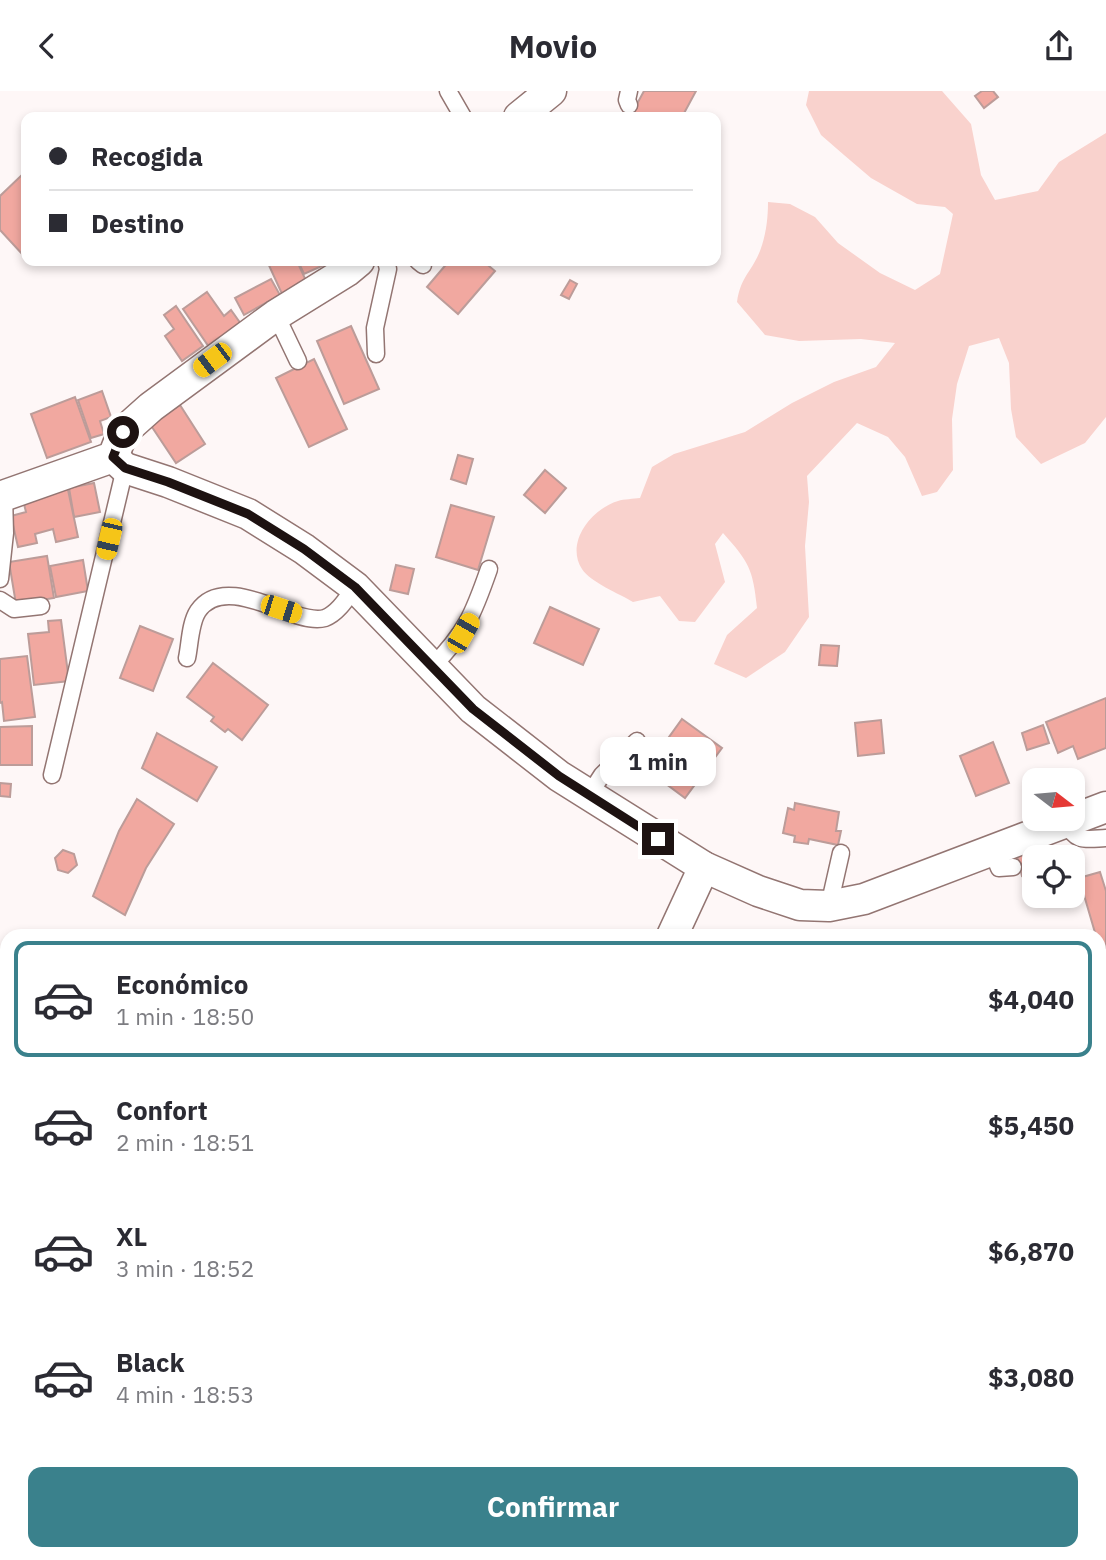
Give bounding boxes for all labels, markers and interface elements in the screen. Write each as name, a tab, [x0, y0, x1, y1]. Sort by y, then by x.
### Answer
text: Movio	[509, 25, 597, 67]
icon: back	[28, 27, 66, 65]
icon: share	[1040, 27, 1078, 65]
text: Recogida	[91, 139, 203, 173]
text: Destino	[91, 206, 184, 240]
car	[189, 339, 236, 381]
route start	[107, 416, 139, 448]
car	[95, 516, 124, 562]
car	[258, 593, 305, 625]
car	[444, 610, 483, 656]
callout: 1 min	[600, 737, 716, 787]
text: 1 min	[628, 746, 688, 776]
north arrow	[1022, 768, 1085, 831]
map controls	[1022, 768, 1085, 908]
route end	[642, 823, 674, 855]
button: locate	[1022, 845, 1085, 908]
text: Económico	[116, 967, 248, 1001]
icon: car	[32, 968, 95, 1031]
text: $4,040	[988, 982, 1074, 1016]
text: 1 min · 18:50	[116, 1001, 254, 1031]
text: Confort	[116, 1093, 208, 1127]
icon: car	[32, 1094, 95, 1157]
text: $5,450	[988, 1108, 1074, 1142]
text: 2 min · 18:51	[116, 1127, 254, 1157]
text: XL	[116, 1219, 147, 1253]
icon: car	[32, 1220, 95, 1283]
text: $6,870	[988, 1234, 1074, 1268]
text: 3 min · 18:52	[116, 1253, 254, 1283]
text: Black	[116, 1345, 184, 1379]
icon: car	[32, 1346, 95, 1409]
text: $3,080	[988, 1360, 1074, 1394]
text: 4 min · 18:53	[116, 1379, 254, 1409]
button: Confirmar	[28, 1467, 1078, 1547]

